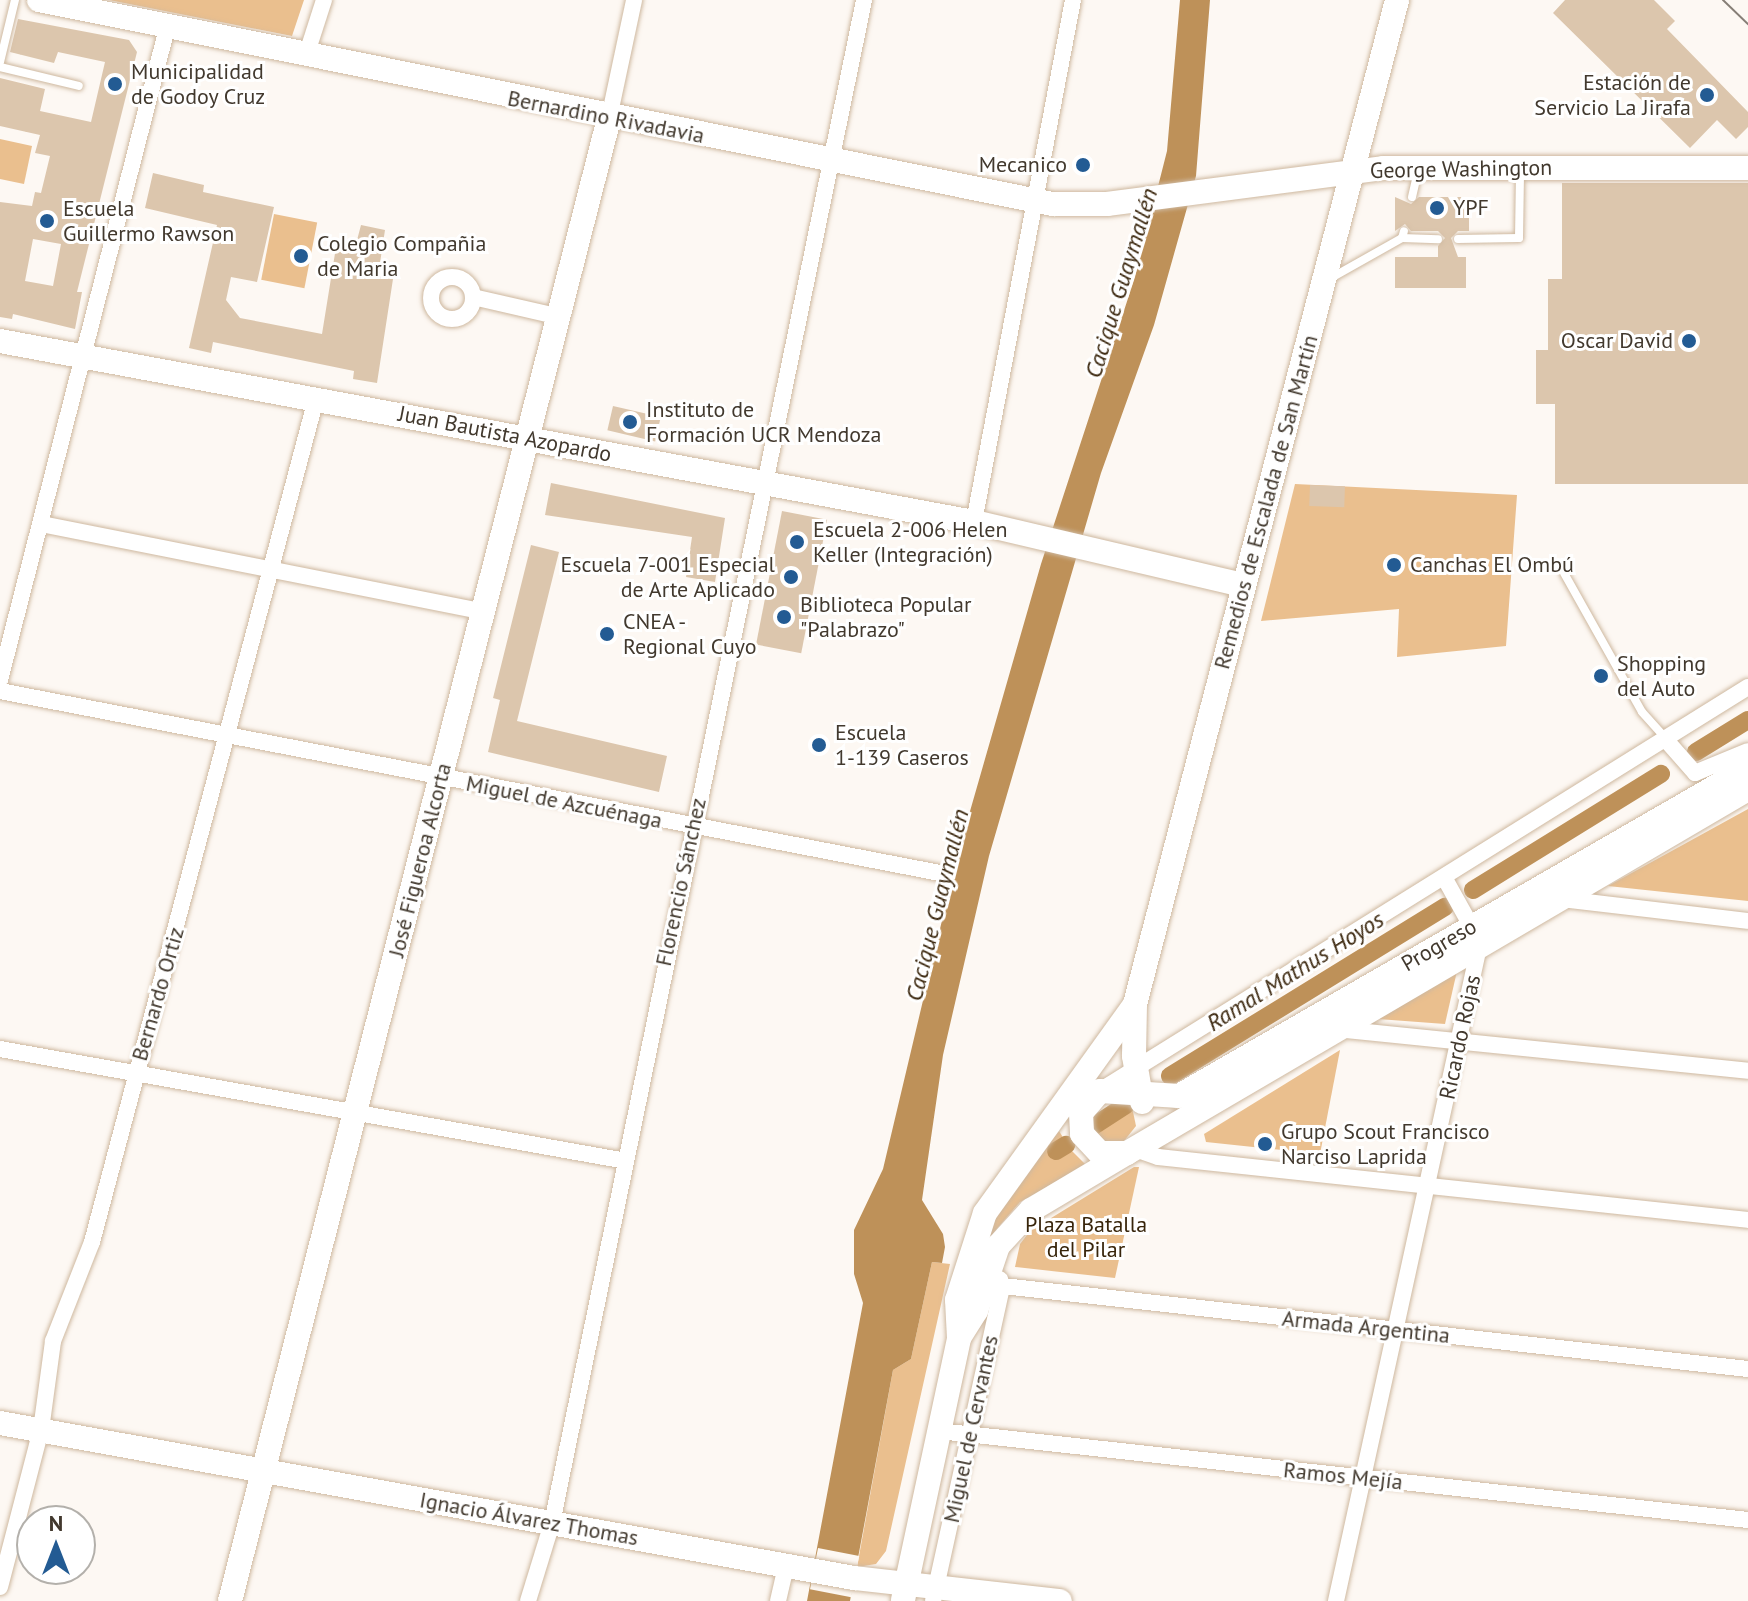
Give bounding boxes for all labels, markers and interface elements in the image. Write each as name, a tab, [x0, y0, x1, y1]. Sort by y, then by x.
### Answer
place label: Municipalidad de Godoy Cruz	[131, 58, 266, 110]
place label: Estación de Servicio La Jirafa	[1534, 69, 1691, 120]
marker: Municipalidad de Godoy Cruz	[106, 75, 124, 93]
street label: Bernardino Rivadavia	[505, 85, 707, 149]
marker: Estación de Servicio La Jirafa	[1698, 86, 1716, 104]
place label: Mecanico	[979, 152, 1067, 178]
street label: George Washington	[1369, 154, 1553, 184]
marker: Mecanico	[1074, 156, 1092, 174]
water label: Cacique Guaymallén	[1078, 185, 1164, 381]
place label: Escuela Guillermo Rawson	[63, 195, 234, 246]
place label: YPF	[1453, 195, 1489, 221]
marker: YPF	[1428, 199, 1446, 217]
marker: Escuela Guillermo Rawson	[38, 212, 56, 230]
place label: Colegio Compañia de Maria	[317, 230, 486, 282]
marker: Colegio Compañia de Maria	[292, 247, 310, 265]
place label: Oscar David	[1561, 328, 1673, 354]
street label: Remedios de Escalada de San Martín	[1209, 332, 1323, 672]
marker: Oscar David	[1680, 332, 1698, 350]
place label: Instituto de Formación UCR Mendoza	[646, 396, 881, 448]
street label: Juan Bautista Azopardo	[396, 400, 614, 468]
marker: Instituto de Formación UCR Mendoza	[621, 413, 639, 431]
place label: Escuela 2-006 Helen Keller (Integración)	[813, 516, 1008, 568]
marker: Escuela 2-006 Helen Keller (Integración)	[788, 533, 806, 551]
place label: Escuela 7-001 Especial de Arte Aplicado	[560, 551, 775, 602]
place label: Canchas El Ombú	[1410, 552, 1574, 578]
marker: Canchas El Ombú	[1385, 556, 1403, 574]
marker: Escuela 7-001 Especial de Arte Aplicado	[782, 568, 800, 586]
place label: Biblioteca Popular "Palabrazo"	[800, 591, 971, 642]
place label: CNEA - Regional Cuyo	[623, 608, 757, 660]
marker: Biblioteca Popular "Palabrazo"	[775, 608, 793, 626]
marker: CNEA - Regional Cuyo	[598, 625, 616, 643]
place label: Shopping del Auto	[1617, 650, 1706, 702]
marker: Shopping del Auto	[1592, 667, 1610, 685]
place label: Escuela 1-139 Caseros	[835, 719, 969, 770]
marker: Escuela 1-139 Caseros	[810, 736, 828, 754]
street label: José Figueroa Alcorta	[383, 760, 457, 960]
street label: Miguel de Azcuénaga	[463, 770, 665, 834]
street label: Florencio Sánchez	[650, 796, 712, 968]
water label: Cacique Guaymallén	[899, 806, 975, 1004]
water label: Ramal Mathus Hoyos	[1201, 905, 1389, 1037]
street label: Progreso	[1397, 913, 1481, 977]
street label: Bernardo Ortiz	[126, 924, 190, 1064]
street label: Ricardo Rojas	[1434, 972, 1486, 1102]
place label: Grupo Scout Francisco Narciso Laprida	[1281, 1118, 1490, 1170]
marker: Grupo Scout Francisco Narciso Laprida	[1256, 1135, 1274, 1153]
park label: Plaza Batalla del Pilar	[1025, 1211, 1147, 1262]
street label: Armada Argentina	[1280, 1305, 1452, 1349]
street label: Miguel de Cervantes	[938, 1333, 1004, 1525]
street label: Ramos Mejía	[1282, 1457, 1404, 1495]
street label: Ignacio Álvarez Thomas	[417, 1487, 641, 1551]
north arrow	[16, 1505, 96, 1585]
text: N	[49, 1509, 63, 1537]

